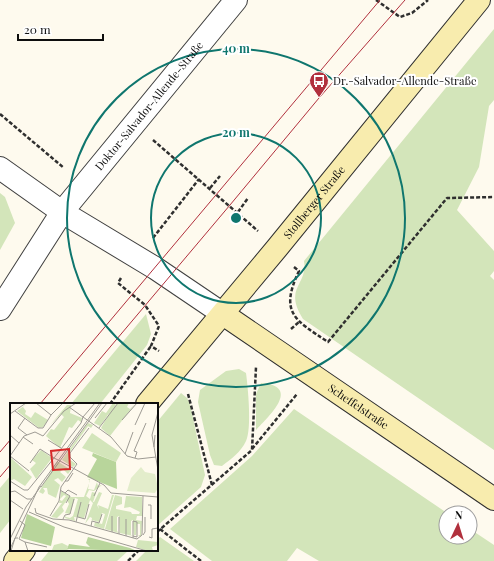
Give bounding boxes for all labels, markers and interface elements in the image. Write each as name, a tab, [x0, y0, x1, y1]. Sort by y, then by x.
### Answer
scale bar	[18, 16, 103, 42]
text: 20 m	[24, 21, 51, 37]
street label: Doktor-Salvador-Allende-Straße	[91, 37, 207, 173]
text: 40 m	[222, 40, 250, 56]
bus stop icon: Dr.-Salvador-Allende-Straße	[308, 70, 330, 98]
place label: Dr.-Salvador-Allende-Straße	[333, 73, 477, 88]
text: 20 m	[222, 124, 250, 140]
street label: Stollberger Straße	[280, 162, 348, 242]
centre of rings	[229, 211, 243, 225]
street label: Scheffelstraße	[325, 380, 392, 432]
inset map	[10, 403, 158, 551]
north arrow	[438, 505, 478, 545]
text: N	[454, 507, 463, 522]

